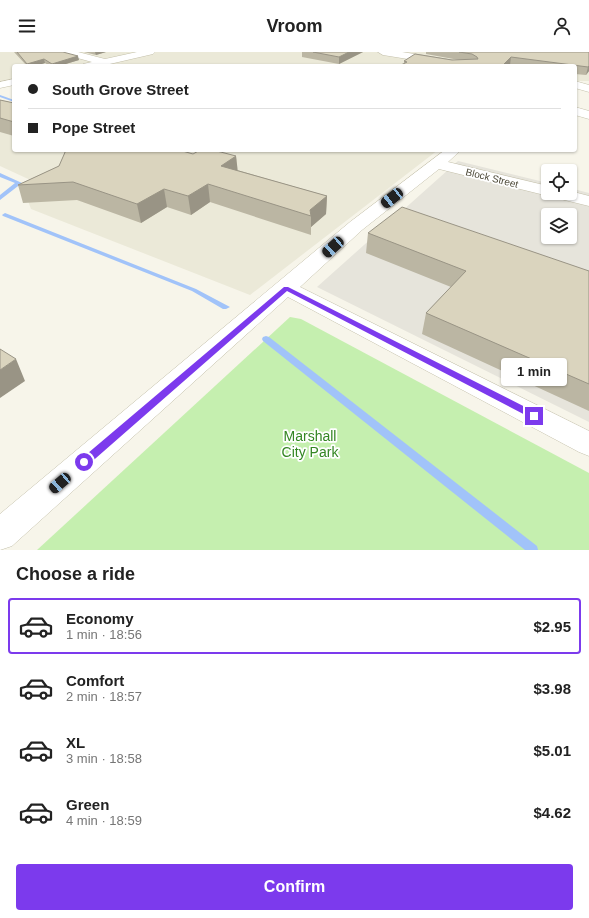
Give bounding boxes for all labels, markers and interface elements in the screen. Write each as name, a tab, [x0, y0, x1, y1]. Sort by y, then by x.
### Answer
icon: menu	[16, 15, 38, 37]
icon: person	[551, 15, 573, 37]
text: Vroom	[266, 16, 323, 36]
text: South Grove Street	[52, 81, 189, 98]
text: Pope Street	[52, 119, 135, 136]
map controls	[541, 164, 577, 244]
button: locate	[541, 164, 577, 200]
street label: Block Street	[465, 166, 520, 190]
car	[379, 186, 405, 210]
button: layers	[541, 208, 577, 244]
car	[320, 235, 346, 259]
callout: 1 min	[501, 358, 567, 386]
text: 1 min	[517, 364, 551, 379]
route end	[525, 407, 543, 425]
park label: Marshall City Park	[282, 428, 339, 460]
route start	[75, 453, 93, 471]
car	[47, 471, 73, 495]
text: Choose a ride	[16, 564, 135, 584]
icon: car	[18, 608, 54, 644]
text: Economy	[66, 610, 134, 627]
text: $2.95	[533, 618, 571, 635]
text: 1 min · 18:56	[66, 627, 142, 642]
icon: car	[18, 670, 54, 706]
text: Comfort	[66, 672, 124, 689]
text: $3.98	[533, 680, 571, 697]
text: 2 min · 18:57	[66, 689, 142, 704]
icon: car	[18, 732, 54, 768]
text: XL	[66, 734, 85, 751]
text: $5.01	[533, 742, 571, 759]
text: 3 min · 18:58	[66, 751, 142, 766]
icon: car	[18, 794, 54, 830]
text: Green	[66, 796, 109, 813]
text: $4.62	[533, 804, 571, 821]
text: 4 min · 18:59	[66, 813, 142, 828]
button: Confirm	[16, 864, 573, 910]

